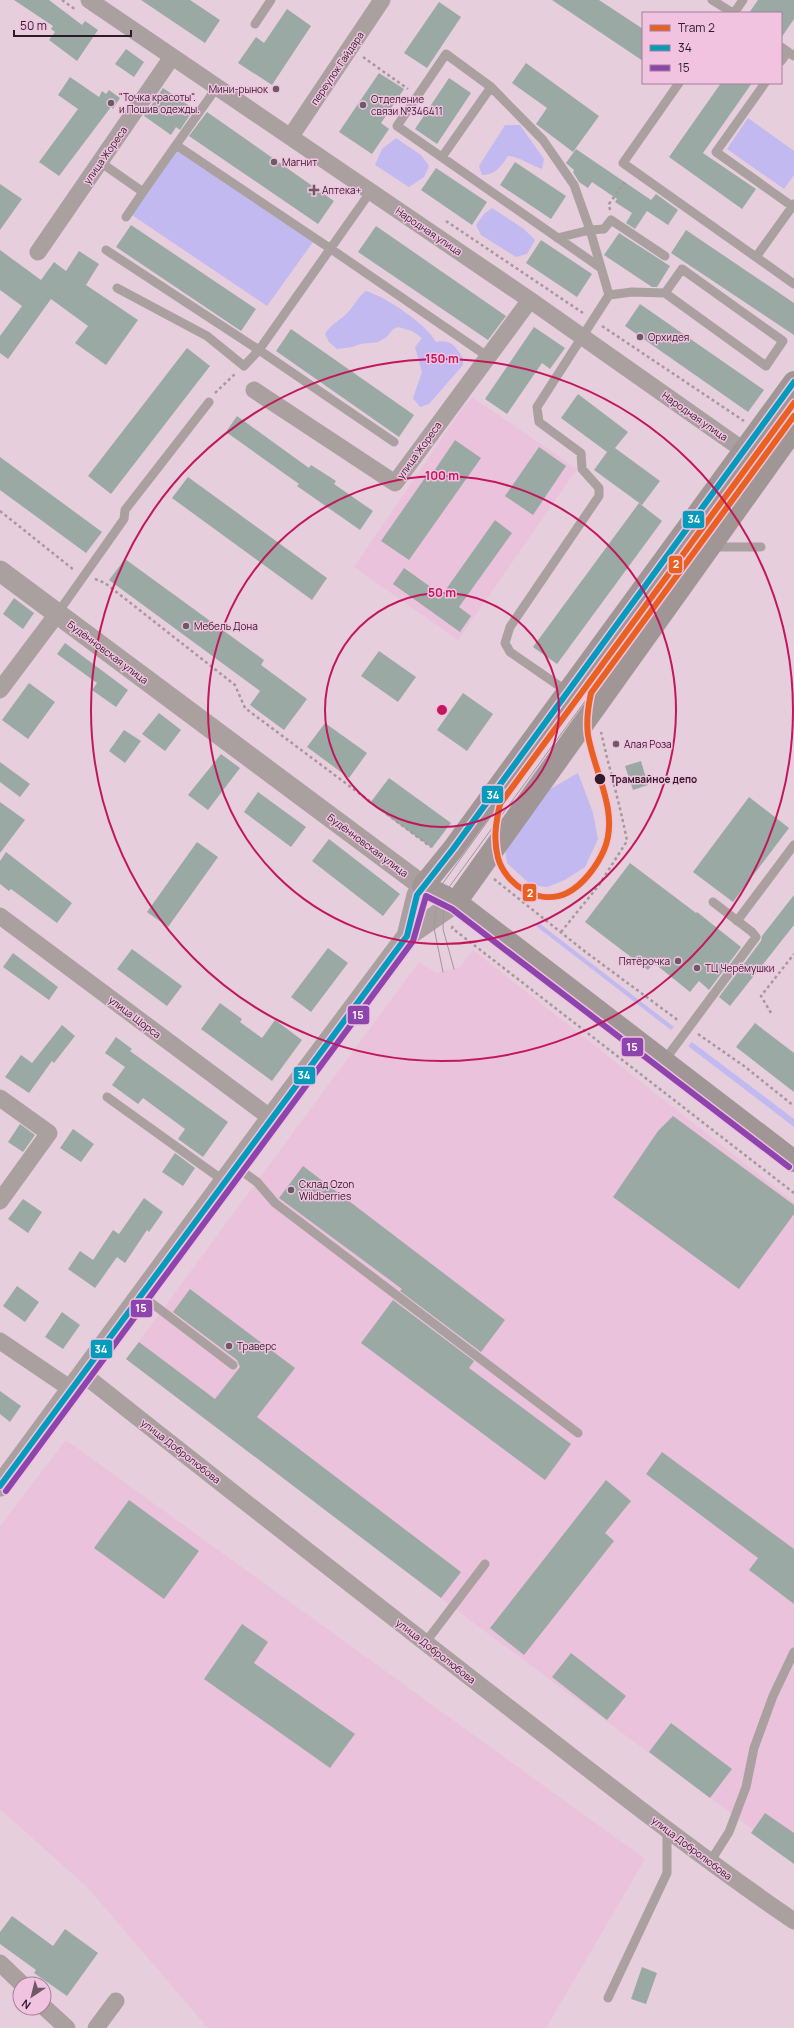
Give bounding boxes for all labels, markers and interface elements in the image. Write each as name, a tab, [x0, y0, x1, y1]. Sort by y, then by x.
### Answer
scale bar	[14, 12, 131, 38]
legend	[642, 12, 782, 84]
text: 50 m	[20, 17, 47, 34]
text: Tram 2	[678, 19, 715, 36]
street label: переулок Гайдара	[307, 29, 367, 107]
text: 34	[678, 39, 692, 56]
text: 15	[678, 59, 690, 76]
place label: Мини-рынок	[209, 82, 269, 96]
marker: Мини-рынок	[271, 84, 281, 94]
place label: "Точка красоты". и Пошив одежды.	[119, 90, 200, 116]
place label: Отделение связи №346411	[371, 92, 443, 118]
marker: "Точка красоты". и Пошив одежды.	[106, 98, 116, 108]
marker: Отделение связи №346411	[358, 100, 368, 110]
street label: улица Жореса	[80, 123, 130, 187]
place label: Магнит	[282, 155, 317, 169]
marker: Магнит	[269, 157, 279, 167]
place label: Аптека+	[322, 183, 361, 197]
marker: Аптека+	[309, 185, 319, 195]
street label: Народная улица	[393, 204, 465, 258]
place label: Орхидея	[648, 330, 689, 344]
marker: Орхидея	[635, 332, 645, 342]
text: 150 m	[425, 350, 459, 367]
street label: Народная улица	[659, 388, 731, 444]
street label: улица Жореса	[393, 419, 445, 481]
text: 100 m	[425, 467, 459, 484]
line badge: 34	[682, 510, 705, 529]
text: 34	[687, 511, 701, 526]
line badge: 2	[668, 555, 683, 574]
text: 2	[673, 556, 679, 571]
text: 50 m	[428, 584, 456, 601]
street label: Будённовская улица	[65, 617, 151, 687]
place label: Мебель Дона	[194, 619, 258, 633]
marker: Мебель Дона	[181, 621, 191, 631]
centre of rings	[435, 703, 449, 717]
place label: Алая Роза	[624, 737, 672, 751]
marker: Алая Роза	[611, 739, 621, 749]
marker: Трамвайное депо	[593, 772, 607, 786]
place label: Трамвайное депо	[610, 772, 697, 786]
line badge: 34	[481, 785, 504, 804]
text: 34	[486, 787, 500, 802]
street label: Будённовская улица	[325, 810, 411, 880]
line badge: 2	[522, 883, 537, 902]
text: 2	[527, 885, 533, 900]
place label: Пятёрочка	[619, 954, 670, 968]
marker: Пятёрочка	[673, 956, 683, 966]
place label: ТЦ Черёмушки	[705, 961, 774, 975]
marker: ТЦ Черёмушки	[692, 963, 702, 973]
street label: улица Щорса	[106, 993, 164, 1041]
line badge: 15	[347, 1005, 370, 1025]
text: 15	[352, 1007, 364, 1022]
line badge: 15	[621, 1037, 644, 1057]
text: 15	[626, 1039, 638, 1054]
line badge: 34	[293, 1066, 316, 1085]
text: 34	[297, 1067, 311, 1082]
place label: Склад Ozon Wildberries	[299, 1177, 354, 1203]
marker: Склад Ozon Wildberries	[286, 1185, 296, 1195]
line badge: 15	[130, 1299, 153, 1318]
text: 15	[135, 1300, 147, 1315]
line badge: 34	[90, 1339, 113, 1359]
place label: Траверс	[237, 1339, 277, 1353]
text: 34	[94, 1341, 108, 1356]
marker: Траверс	[224, 1341, 234, 1351]
street label: улица Добролюбова	[138, 1415, 224, 1487]
street label: улица Добролюбова	[393, 1615, 479, 1687]
street label: улица Добролюбова	[649, 1813, 735, 1883]
north arrow	[12, 1976, 52, 2016]
text: N	[18, 1996, 34, 2013]

